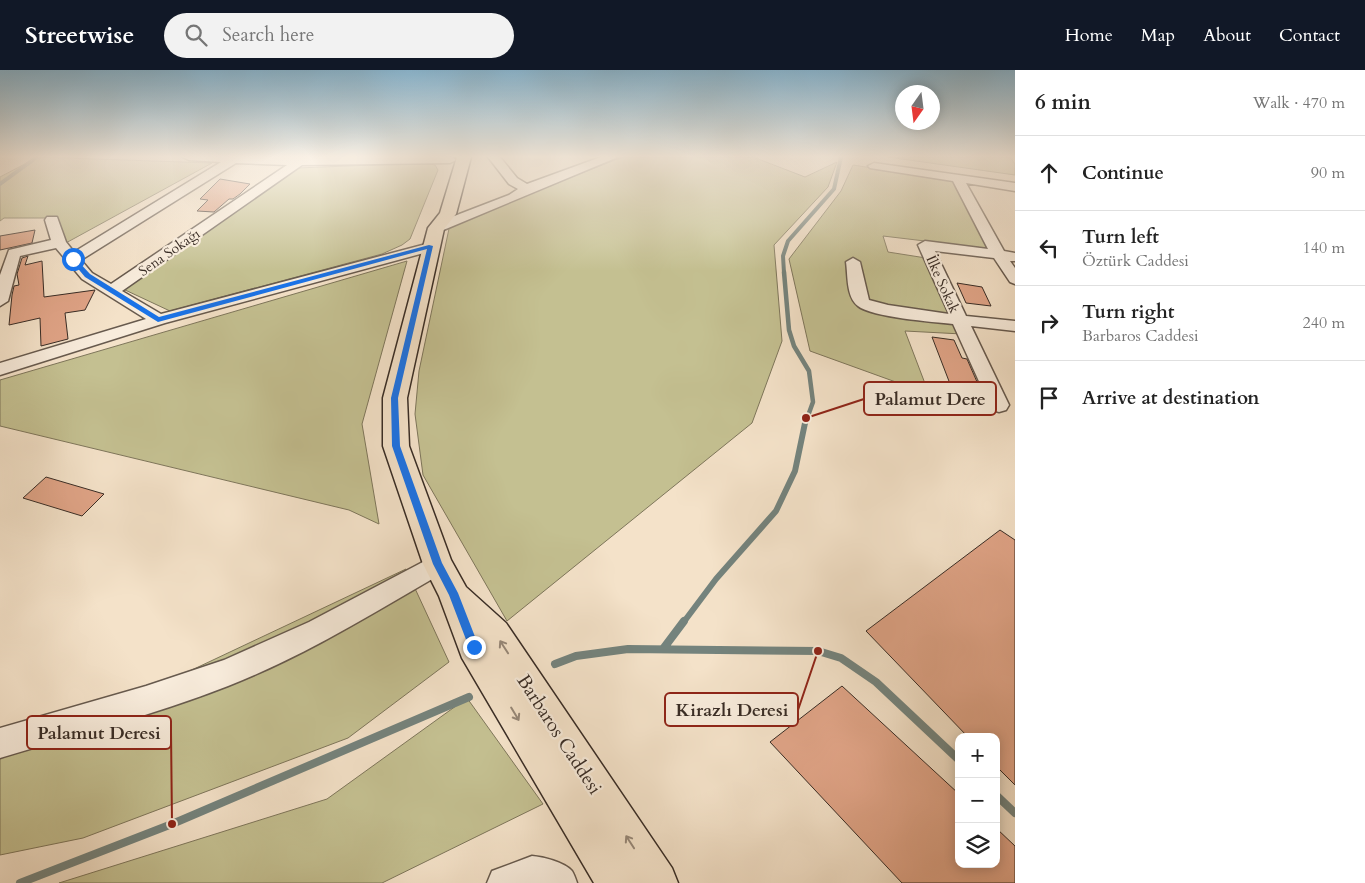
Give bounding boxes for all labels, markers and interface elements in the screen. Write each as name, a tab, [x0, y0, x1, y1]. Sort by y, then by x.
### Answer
search box	[164, 13, 514, 58]
text: Streetwise	[25, 19, 134, 52]
icon: search	[182, 21, 210, 49]
text: Search here	[222, 22, 314, 48]
text: Home	[1065, 23, 1113, 48]
text: Map	[1141, 23, 1175, 48]
text: About	[1203, 23, 1251, 48]
text: Contact	[1279, 23, 1340, 48]
north arrow	[895, 85, 940, 130]
text: 6 min	[1035, 88, 1091, 117]
text: Walk · 470 m	[1253, 92, 1345, 114]
icon: ahead	[1035, 159, 1063, 187]
text: Continue	[1082, 160, 1164, 186]
text: 90 m	[1311, 162, 1345, 184]
street label: Sena Sokağı	[135, 224, 204, 281]
text: Turn left	[1082, 224, 1159, 250]
icon: left	[1035, 234, 1063, 262]
text: 140 m	[1303, 237, 1345, 259]
route start	[62, 248, 85, 271]
text: Öztürk Caddesi	[1082, 250, 1189, 272]
street label: İlke Sokak	[921, 252, 964, 317]
text: Turn right	[1082, 299, 1174, 325]
icon: right	[1035, 309, 1063, 337]
text: 240 m	[1303, 312, 1345, 334]
text: Barbaros Caddesi	[1082, 325, 1199, 347]
callout: Palamut Dere	[864, 382, 996, 415]
icon: arrive	[1035, 384, 1063, 412]
text: Arrive at destination	[1082, 385, 1259, 411]
text: Palamut Dere	[874, 387, 986, 412]
route end	[463, 636, 486, 659]
one-way arrow	[498, 641, 508, 655]
street label: Barbaros Caddesi	[511, 669, 608, 800]
callout: Kirazlı Deresi	[665, 693, 798, 726]
text: Kirazlı Deresi	[676, 698, 789, 723]
one-way arrow	[510, 707, 520, 721]
callout: Palamut Deresi	[27, 716, 171, 749]
text: Palamut Deresi	[37, 721, 161, 746]
map controls	[955, 733, 1000, 868]
button: +	[955, 733, 1000, 778]
button: −	[955, 778, 1000, 823]
button: layers	[955, 823, 1000, 868]
one-way arrow	[625, 836, 635, 850]

